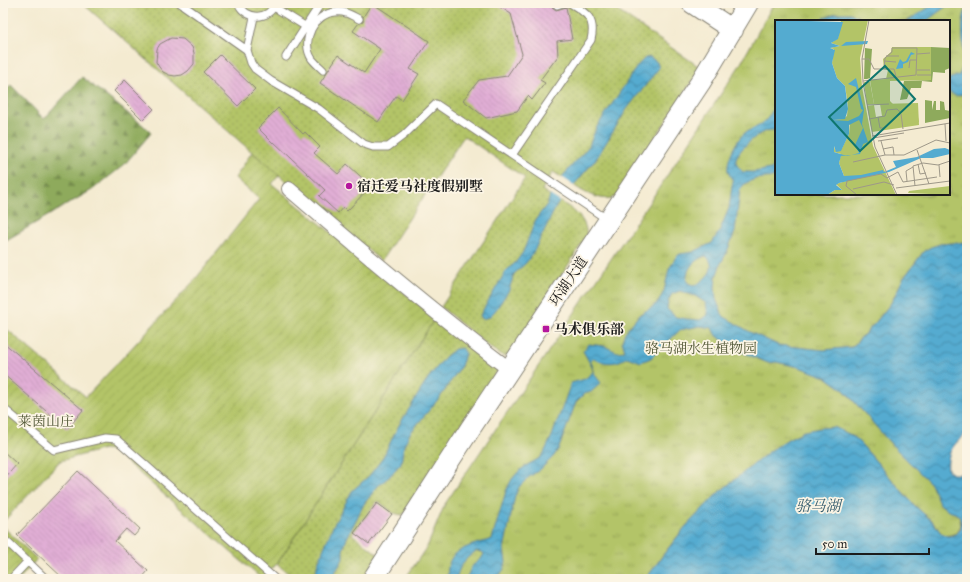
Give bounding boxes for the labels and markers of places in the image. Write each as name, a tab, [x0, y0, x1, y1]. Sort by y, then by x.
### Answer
place label: 宿迁爱马社度假别墅	[357, 178, 483, 195]
marker: 宿迁爱马社度假别墅	[344, 181, 354, 191]
place label: 马术俱乐部	[554, 321, 624, 338]
marker: 马术俱乐部	[541, 324, 551, 334]

